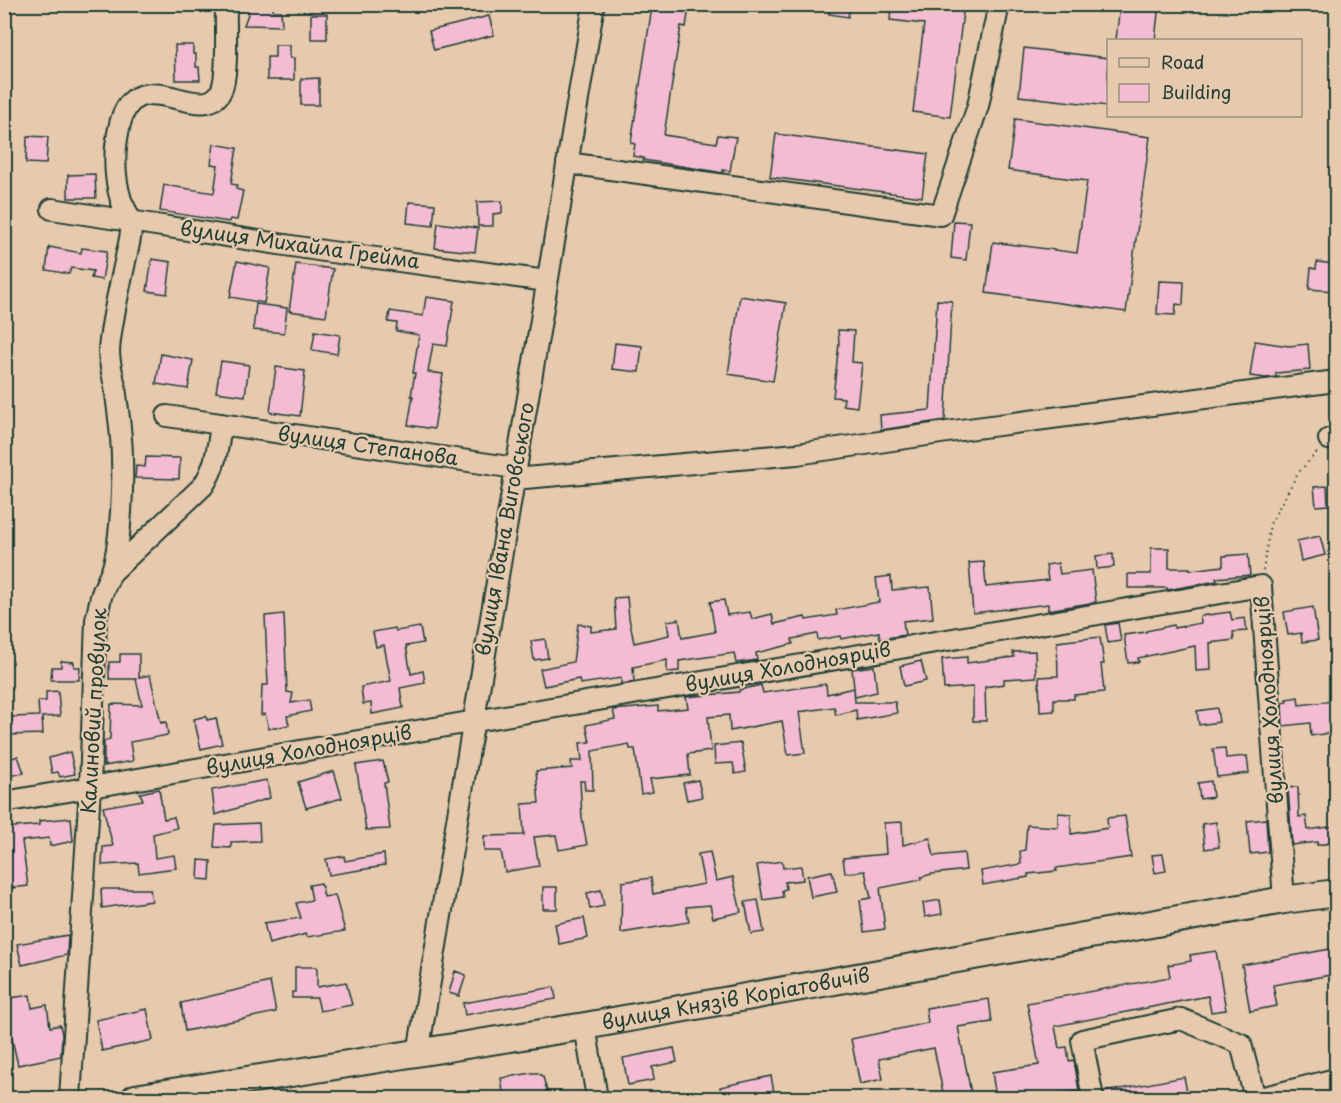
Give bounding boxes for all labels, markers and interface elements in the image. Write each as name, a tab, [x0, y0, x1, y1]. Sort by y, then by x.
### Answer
legend	[1107, 39, 1302, 117]
text: Road	[1161, 48, 1205, 75]
text: Building	[1161, 78, 1231, 105]
street label: вулиця Михайла Грейма	[178, 212, 423, 276]
street label: вулиця Івана Виговського	[467, 400, 541, 658]
street label: вулиця Степанова	[276, 417, 461, 473]
street label: вулиця Холодноярців	[1246, 595, 1290, 805]
street label: Калиновий провулок	[73, 607, 113, 815]
street label: вулиця Холодноярців	[683, 633, 893, 699]
street label: вулиця Холодноярців	[204, 716, 414, 782]
street label: вулиця Князів Коріатовичів	[599, 959, 872, 1037]

